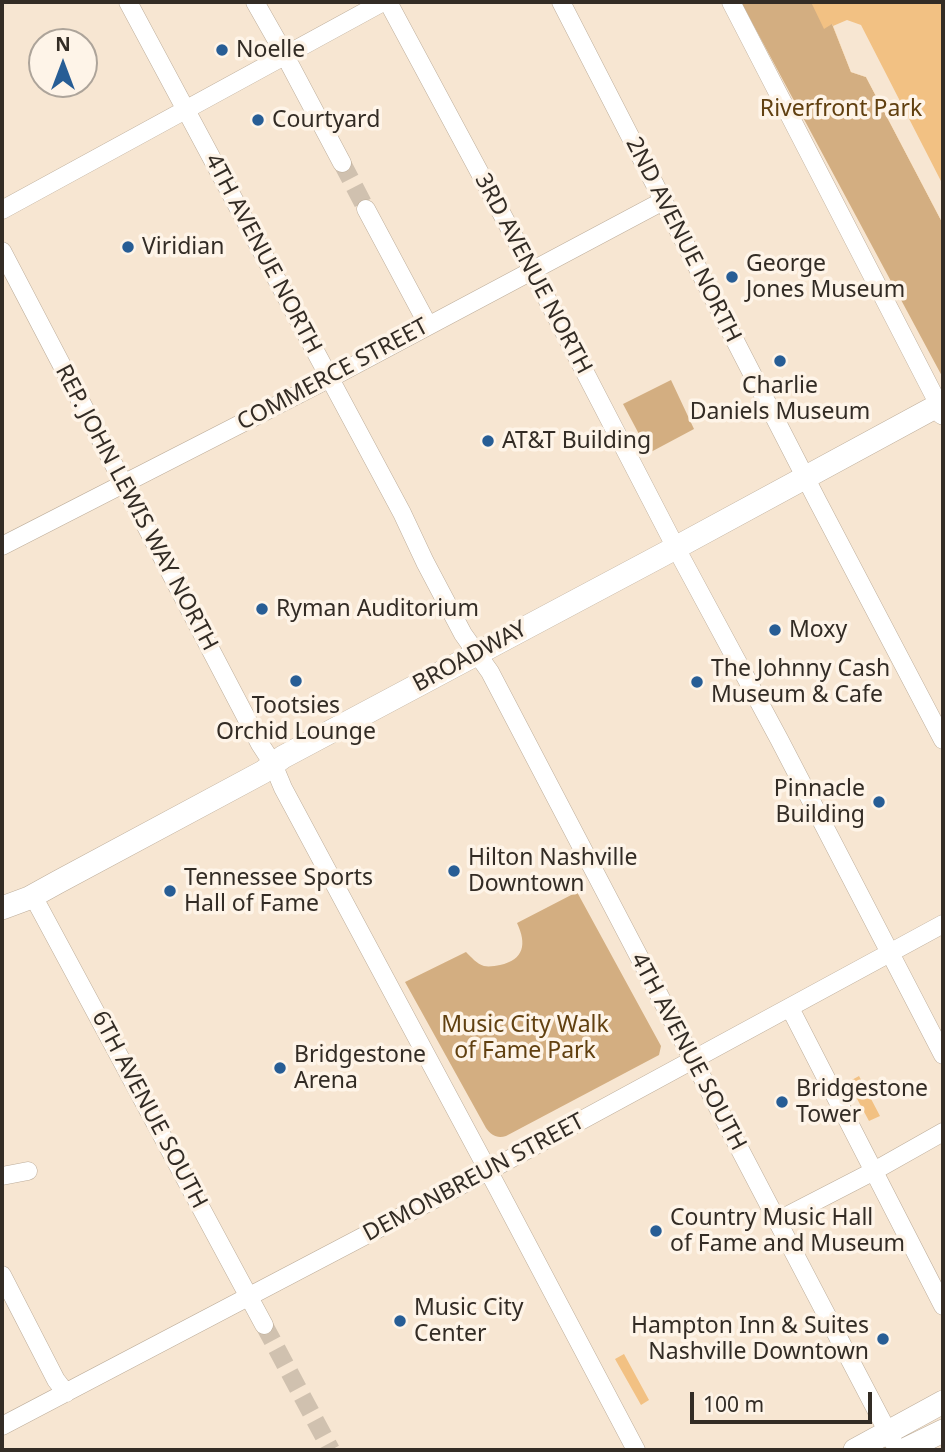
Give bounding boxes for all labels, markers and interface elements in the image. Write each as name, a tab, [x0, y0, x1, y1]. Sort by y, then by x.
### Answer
north arrow	[28, 28, 98, 98]
text: N	[55, 31, 71, 57]
place label: Noelle	[236, 36, 305, 64]
marker: Noelle	[214, 42, 230, 58]
park label: Riverfront Park	[760, 95, 922, 123]
place label: Courtyard	[272, 106, 380, 134]
marker: Courtyard	[250, 112, 266, 128]
street label: 2ND AVENUE NORTH	[619, 133, 747, 347]
street label: 4TH AVENUE NORTH	[199, 150, 327, 358]
street label: 3RD AVENUE NORTH	[468, 169, 598, 379]
place label: Viridian	[142, 233, 224, 261]
marker: Viridian	[120, 239, 136, 255]
place label: George Jones Museum	[746, 250, 905, 304]
marker: George Jones Museum	[724, 269, 740, 285]
street label: COMMERCE STREET	[233, 313, 433, 437]
marker: Charlie Daniels Museum	[772, 353, 788, 369]
street label: REP. JOHN LEWIS WAY NORTH	[49, 360, 223, 656]
place label: Charlie Daniels Museum	[690, 372, 870, 426]
place label: AT&T Building	[502, 427, 651, 455]
marker: AT&T Building	[480, 433, 496, 449]
place label: Ryman Auditorium	[276, 595, 479, 623]
marker: Ryman Auditorium	[254, 601, 270, 617]
street label: BROADWAY	[408, 616, 532, 698]
place label: Moxy	[789, 616, 847, 644]
marker: Moxy	[767, 622, 783, 638]
place label: The Johnny Cash Museum & Cafe	[711, 655, 890, 709]
marker: Tootsies Orchid Lounge	[288, 673, 304, 689]
marker: The Johnny Cash Museum & Cafe	[689, 674, 705, 690]
place label: Tootsies Orchid Lounge	[216, 692, 376, 746]
place label: Pinnacle Building	[774, 775, 865, 829]
marker: Pinnacle Building	[871, 794, 887, 810]
place label: Hilton Nashville Downtown	[468, 844, 637, 898]
marker: Hilton Nashville Downtown	[446, 863, 462, 879]
place label: Tennessee Sports Hall of Fame	[184, 864, 373, 918]
marker: Tennessee Sports Hall of Fame	[162, 883, 178, 899]
street label: 4TH AVENUE SOUTH	[624, 949, 752, 1155]
street label: 6TH AVENUE SOUTH	[85, 1007, 213, 1213]
park label: Music City Walk of Fame Park	[441, 1011, 609, 1065]
place label: Bridgestone Arena	[294, 1041, 426, 1095]
marker: Bridgestone Arena	[272, 1060, 288, 1076]
place label: Bridgestone Tower	[796, 1075, 928, 1129]
marker: Bridgestone Tower	[774, 1094, 790, 1110]
street label: DEMONBREUN STREET	[359, 1108, 589, 1248]
place label: Country Music Hall of Fame and Museum	[670, 1204, 905, 1258]
marker: Country Music Hall of Fame and Museum	[648, 1223, 664, 1239]
place label: Music City Center	[414, 1294, 524, 1348]
place label: Hampton Inn & Suites Nashville Downtown	[631, 1312, 869, 1366]
marker: Music City Center	[392, 1313, 408, 1329]
marker: Hampton Inn & Suites Nashville Downtown	[875, 1331, 891, 1347]
scale bar	[693, 1378, 875, 1422]
text: 100 m	[703, 1390, 764, 1418]

